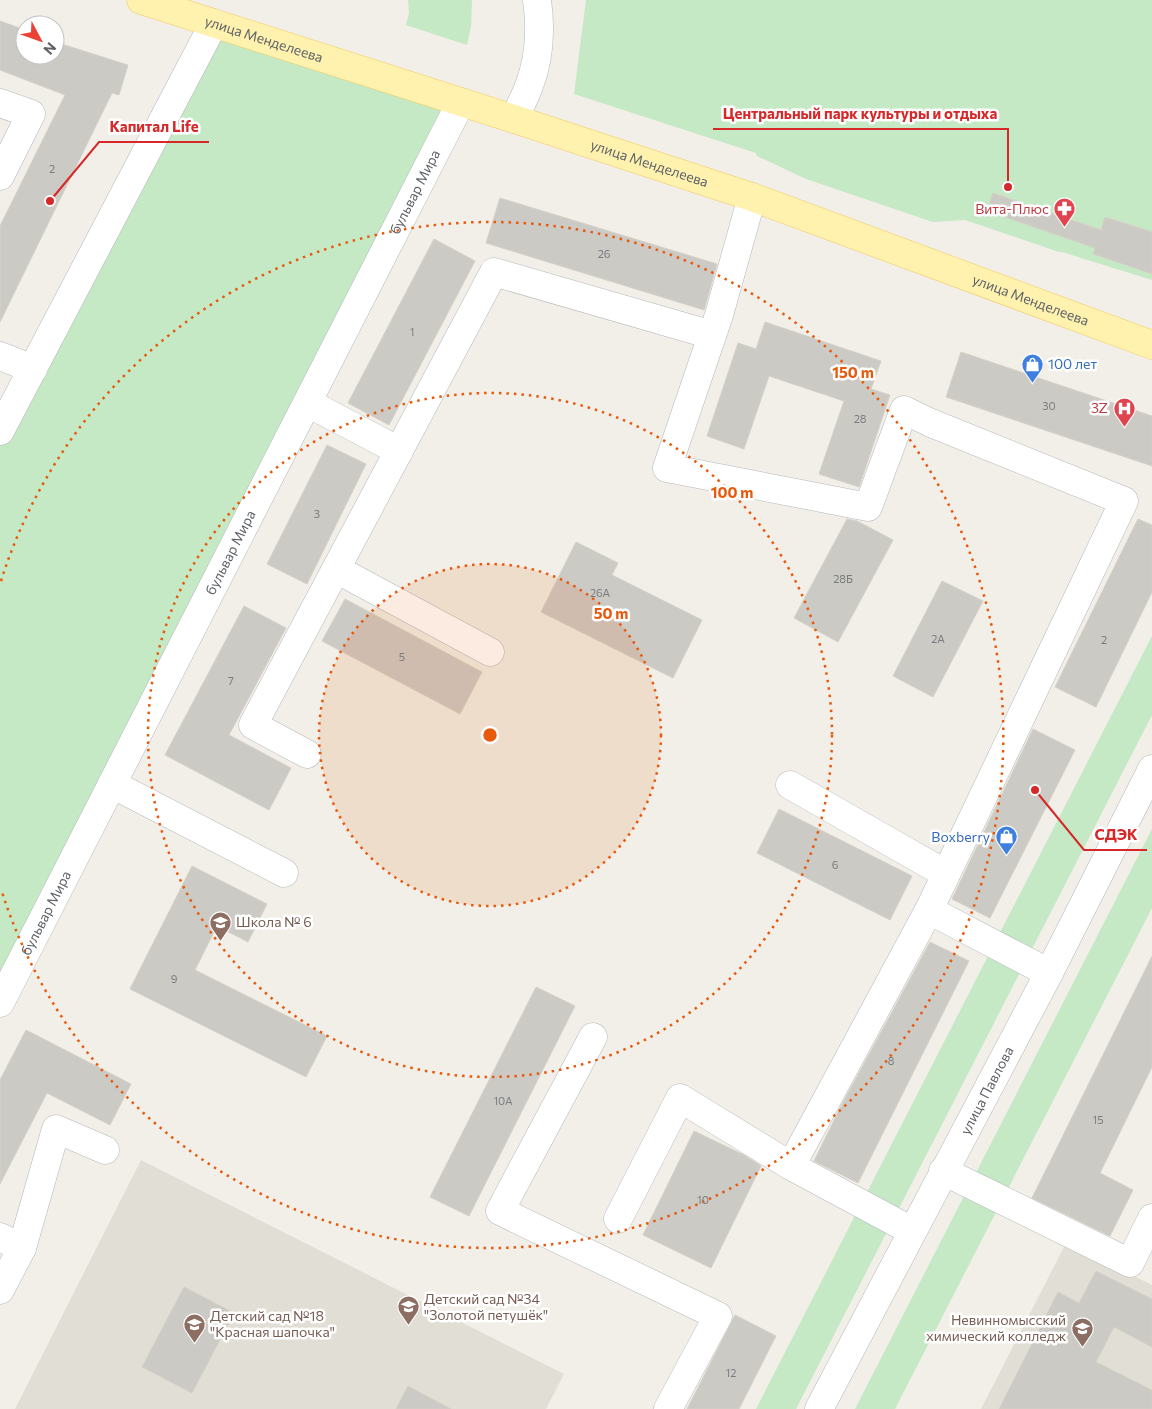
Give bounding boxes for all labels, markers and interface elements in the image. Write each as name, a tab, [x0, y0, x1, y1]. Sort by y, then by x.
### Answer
street label: улица Менделеева	[203, 12, 325, 66]
north arrow	[15, 15, 65, 65]
text: N	[40, 39, 60, 58]
callout: Центральный парк культуры и отдыха	[713, 99, 1008, 129]
text: Центральный парк культуры и отдыха	[723, 104, 997, 122]
callout: Капитал Life	[99, 112, 209, 142]
text: Капитал Life	[109, 117, 199, 135]
street label: улица Менделеева	[588, 136, 711, 190]
street label: бульвар Мира	[386, 147, 443, 237]
house number: 2	[49, 162, 55, 175]
pharmacy icon: Вита-Плюс	[1053, 197, 1077, 228]
place label: Вита-Плюс	[975, 200, 1049, 217]
house number: 26	[598, 247, 611, 260]
street label: улица Менделеева	[970, 270, 1091, 329]
house number: 1	[410, 325, 414, 338]
shop icon: 100 лет	[1020, 352, 1044, 383]
place label: 100 лет	[1048, 355, 1097, 372]
text: 150 m	[832, 363, 874, 381]
hospital icon: 3Z	[1112, 396, 1136, 427]
house number: 30	[1042, 399, 1056, 412]
place label: 3Z	[1091, 399, 1108, 416]
house number: 28	[854, 412, 867, 425]
text: 100 m	[711, 483, 753, 501]
street label: бульвар Мира	[201, 507, 259, 597]
house number: 3	[314, 507, 320, 520]
house number: 28Б	[833, 572, 853, 585]
house number: 26А	[590, 586, 610, 599]
text: 50 m	[594, 604, 628, 622]
house number: 2А	[931, 632, 945, 645]
house number: 2	[1101, 633, 1107, 646]
house number: 5	[399, 650, 405, 663]
house number: 7	[228, 674, 234, 687]
centre of rings	[481, 726, 499, 744]
callout: СДЭК	[1084, 820, 1147, 850]
shop icon: Boxberry	[994, 825, 1018, 856]
text: СДЭК	[1094, 825, 1138, 843]
place label: Boxberry	[931, 828, 990, 845]
house number: 6	[832, 858, 839, 871]
street label: бульвар Мира	[17, 868, 74, 958]
school or university icon: Школа № 6	[208, 910, 232, 941]
place label: Школа № 6	[236, 913, 312, 930]
house number: 9	[171, 972, 178, 985]
street label: улица Павлова	[956, 1043, 1017, 1137]
house number: 8	[888, 1054, 895, 1067]
house number: 10А	[493, 1094, 513, 1107]
house number: 15	[1092, 1113, 1104, 1126]
house number: 10	[697, 1193, 709, 1206]
place label: Детский сад №34 "Золотой петушёк"	[424, 1290, 548, 1323]
school or university icon: Детский сад №34 "Золотой петушёк"	[396, 1295, 420, 1326]
place label: Детский сад №18 "Красная шапочка"	[210, 1307, 335, 1340]
place label: Невинномысский химический колледж	[926, 1311, 1066, 1344]
school or university icon: Детский сад №18 "Красная шапочка"	[182, 1312, 206, 1343]
school or university icon: Невинномысский химический колледж	[1070, 1316, 1094, 1347]
house number: 12	[726, 1366, 736, 1379]

